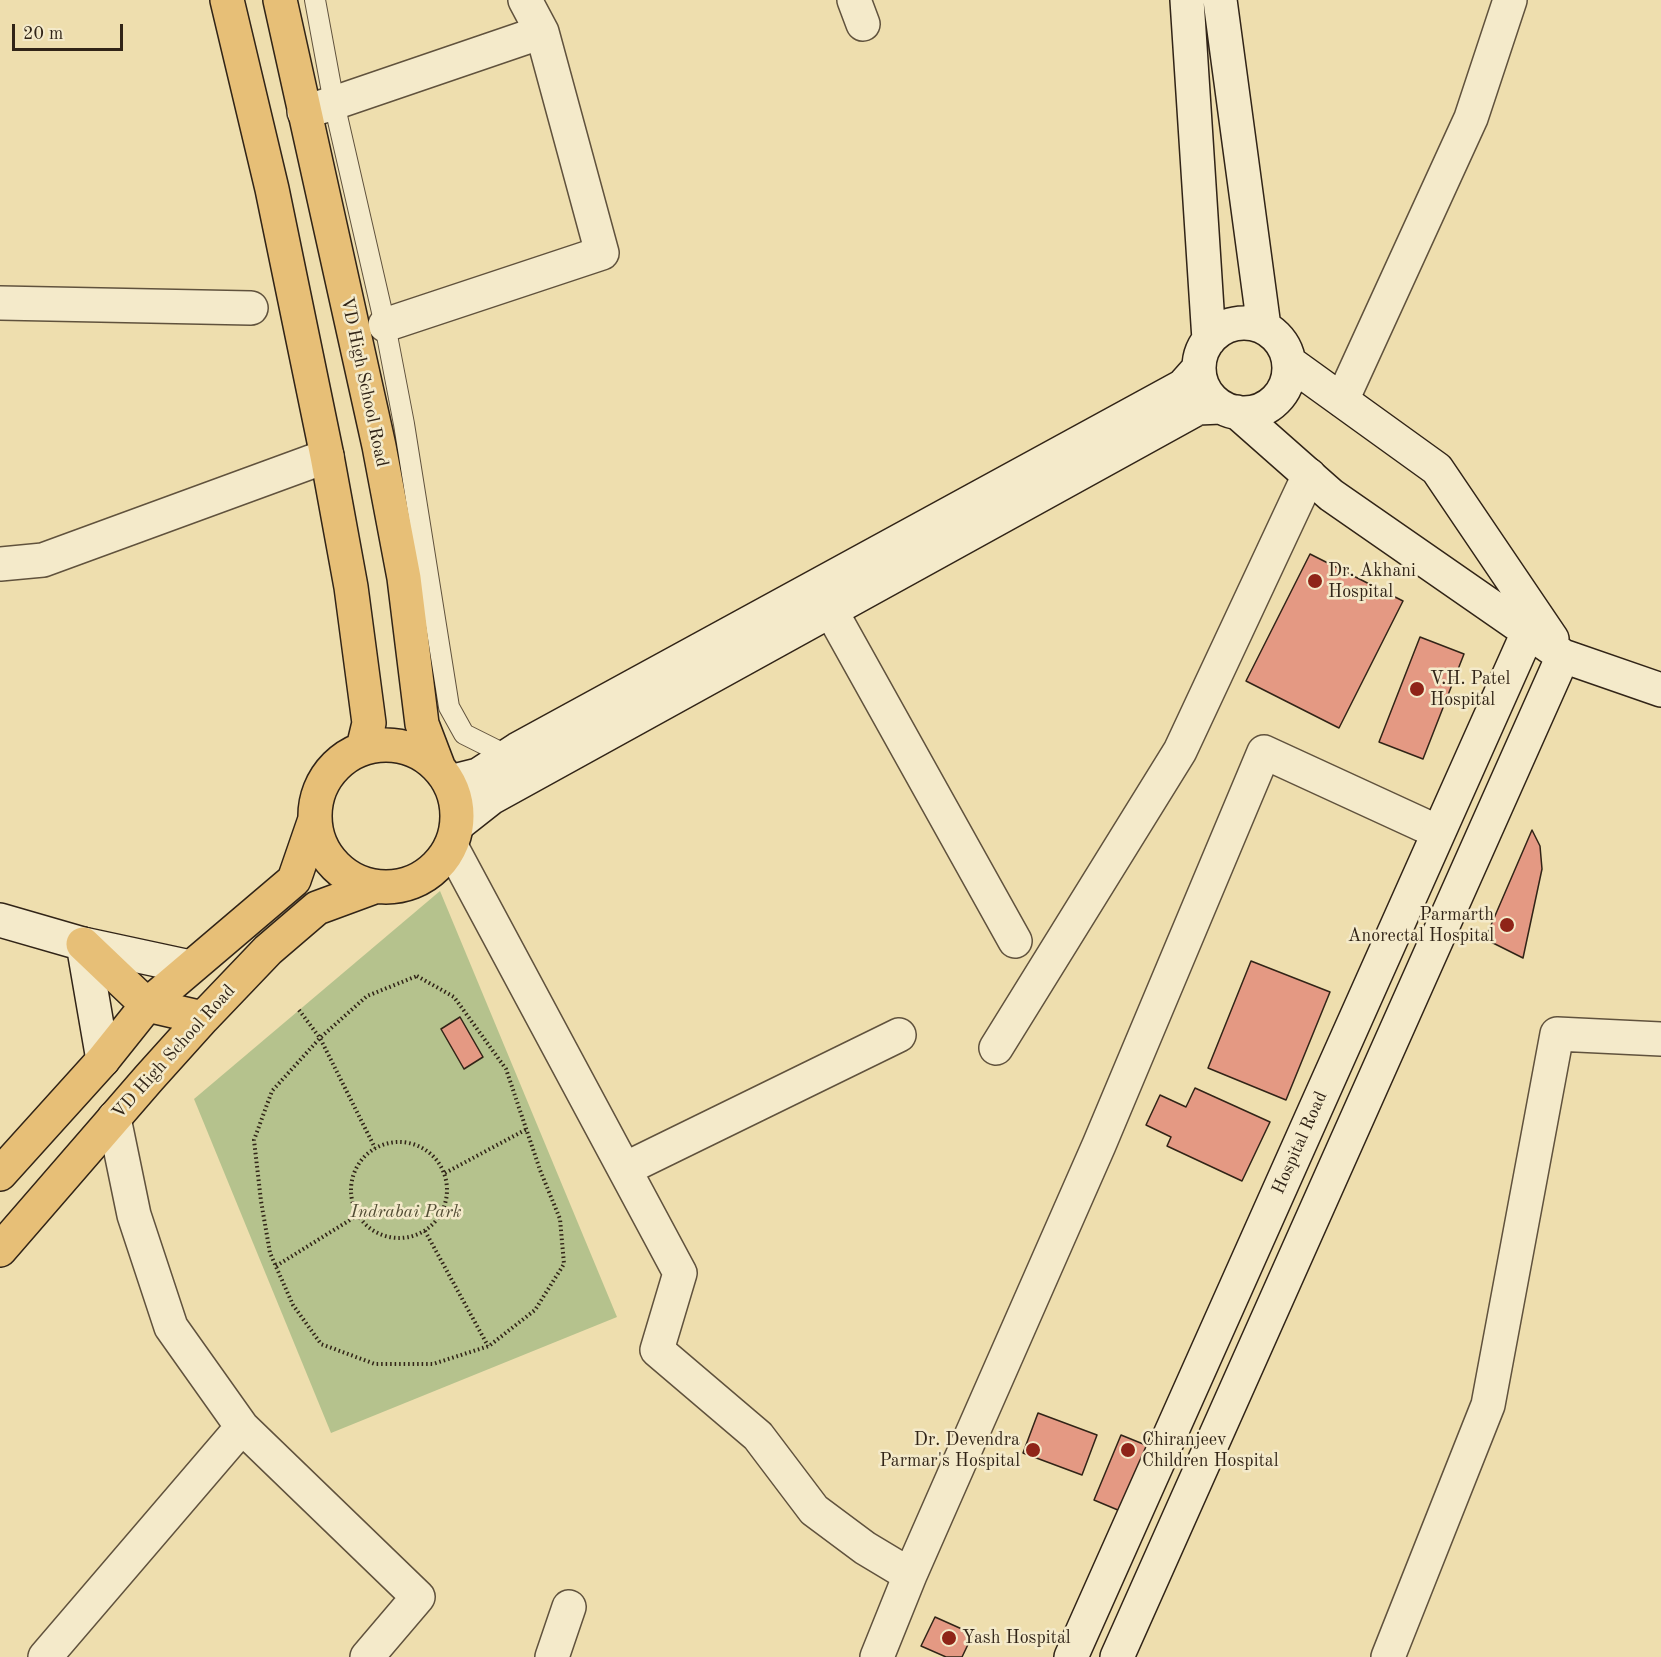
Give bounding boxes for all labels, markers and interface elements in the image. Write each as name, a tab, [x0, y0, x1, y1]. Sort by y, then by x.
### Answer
scale bar	[15, 12, 126, 50]
text: 20 m	[23, 25, 63, 43]
street label: VD High School Road	[335, 295, 393, 469]
place label: Dr. Akhani Hospital	[1328, 560, 1416, 602]
marker: Dr. Akhani Hospital	[1306, 572, 1324, 590]
place label: V.H. Patel Hospital	[1430, 668, 1510, 710]
marker: V.H. Patel Hospital	[1408, 680, 1426, 698]
place label: Parmarth Anorectal Hospital	[1348, 904, 1494, 946]
marker: Parmarth Anorectal Hospital	[1498, 916, 1516, 934]
street label: VD High School Road	[108, 980, 240, 1124]
street label: Hospital Road	[1268, 1088, 1332, 1198]
park label: Indrabai Park	[351, 1201, 461, 1223]
place label: Dr. Devendra Parmar's Hospital	[879, 1429, 1020, 1472]
place label: Chiranjeev Children Hospital	[1142, 1429, 1279, 1472]
marker: Dr. Devendra Parmar's Hospital	[1024, 1441, 1042, 1459]
marker: Chiranjeev Children Hospital	[1119, 1441, 1137, 1459]
place label: Yash Hospital	[962, 1627, 1071, 1649]
marker: Yash Hospital	[940, 1629, 958, 1647]

